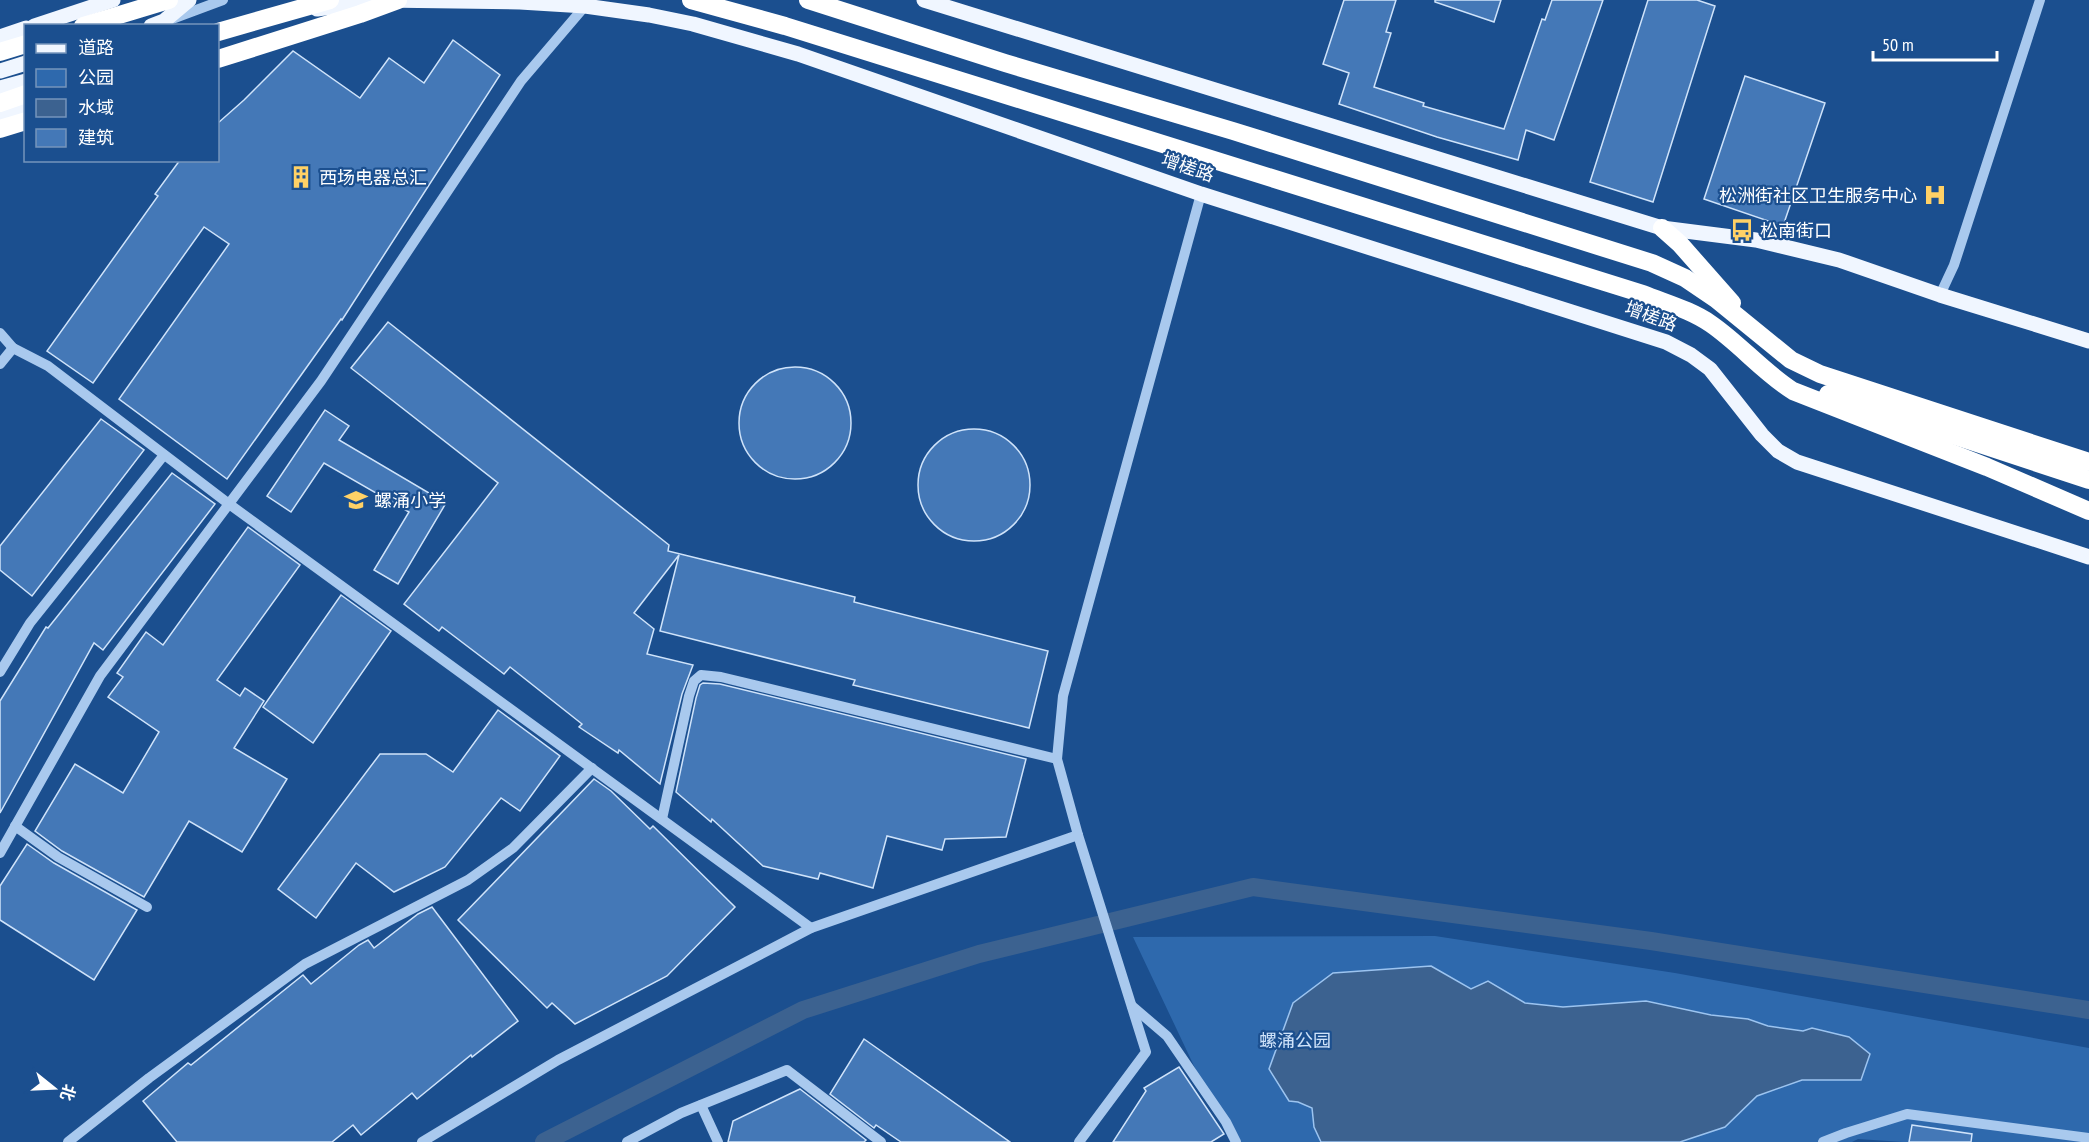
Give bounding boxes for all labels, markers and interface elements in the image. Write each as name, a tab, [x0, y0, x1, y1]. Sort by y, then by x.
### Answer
legend	[24, 24, 219, 162]
scale bar	[1873, 24, 1998, 62]
text: 50 m	[1882, 33, 1914, 56]
text: 道路	[78, 36, 114, 59]
text: 公园	[78, 66, 114, 89]
text: 水域	[78, 96, 114, 119]
text: 建筑	[78, 126, 114, 149]
street label: 增槎路	[1159, 147, 1217, 187]
building icon: 西场电器总汇	[288, 164, 314, 190]
place label: 西场电器总汇	[319, 166, 427, 189]
hospital icon: 松洲街社区卫生服务中心	[1922, 182, 1948, 208]
place label: 松洲街社区卫生服务中心	[1719, 184, 1917, 207]
bus stop icon: 松南街口	[1729, 217, 1755, 243]
place label: 松南街口	[1760, 219, 1832, 242]
street label: 增槎路	[1622, 296, 1680, 336]
school or university icon: 螺涌小学	[343, 487, 369, 513]
place label: 螺涌小学	[374, 489, 446, 512]
park label: 螺涌公园	[1259, 1029, 1331, 1052]
north arrow	[24, 1058, 84, 1118]
text: 北	[56, 1082, 80, 1103]

